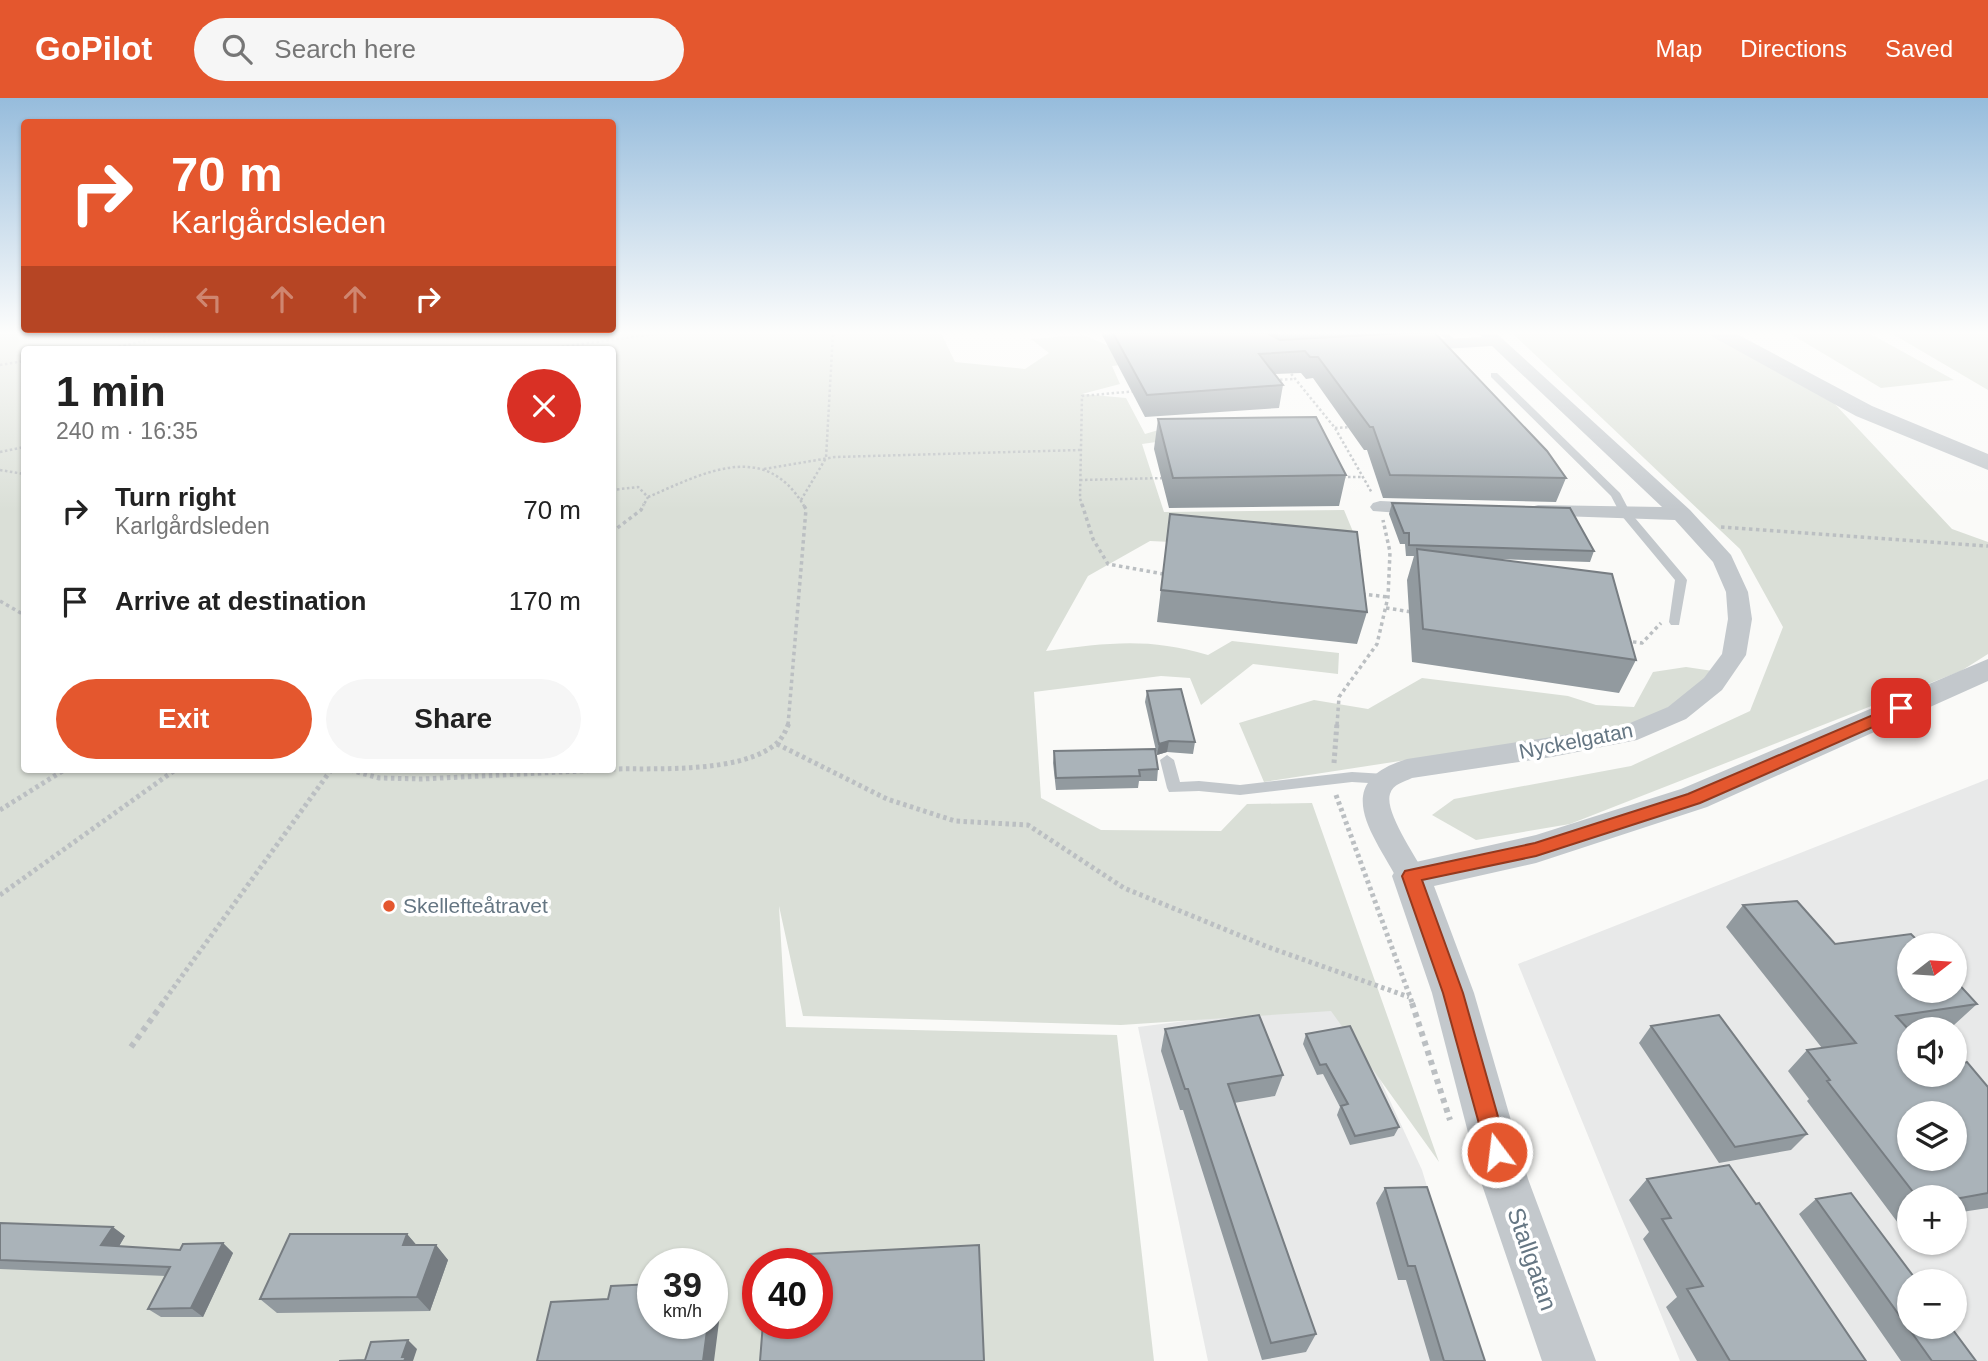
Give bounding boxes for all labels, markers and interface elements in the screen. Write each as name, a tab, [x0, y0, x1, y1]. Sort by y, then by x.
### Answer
search box	[194, 18, 684, 81]
text: GoPilot	[35, 30, 152, 67]
icon: search	[218, 30, 256, 68]
text: Search here	[274, 34, 416, 64]
text: Map	[1656, 35, 1702, 62]
text: Directions	[1740, 35, 1847, 62]
text: Saved	[1885, 35, 1953, 62]
icon: right	[56, 147, 147, 238]
text: 70 m	[171, 147, 283, 201]
text: Karlgårdsleden	[171, 204, 386, 240]
icon: left	[190, 280, 228, 318]
icon: ahead	[263, 280, 301, 318]
icon: ahead	[336, 280, 374, 318]
icon: right	[409, 280, 447, 318]
text: 1 min	[56, 368, 166, 415]
button: close	[507, 369, 581, 443]
text: 240 m · 16:35	[56, 418, 198, 444]
text: Turn right	[115, 482, 236, 512]
icon: right	[56, 492, 94, 530]
text: 70 m	[523, 495, 581, 525]
text: Karlgårdsleden	[115, 513, 270, 539]
icon: arrive	[56, 583, 94, 621]
text: Arrive at destination	[115, 586, 366, 616]
text: 170 m	[509, 586, 581, 616]
pin	[1871, 678, 1931, 738]
button: Exit	[56, 679, 312, 759]
button: Share	[326, 679, 581, 759]
icon: arrive	[1882, 689, 1920, 727]
street label: Nyckelgatan	[1517, 718, 1635, 763]
place label: Skellefteåtravet	[403, 894, 548, 917]
marker: Skellefteåtravet	[381, 898, 397, 914]
north arrow	[1897, 933, 1967, 1003]
map controls	[1897, 933, 1967, 1339]
button: sound	[1897, 1017, 1967, 1087]
button: layers	[1897, 1101, 1967, 1171]
position arrow	[1460, 1115, 1534, 1189]
button: +	[1897, 1185, 1967, 1255]
street label: Stallgatan	[1502, 1204, 1563, 1314]
speed limit sign: 40	[742, 1248, 833, 1339]
text: 39	[663, 1265, 702, 1304]
button: −	[1897, 1269, 1967, 1339]
text: km/h	[663, 1301, 702, 1321]

